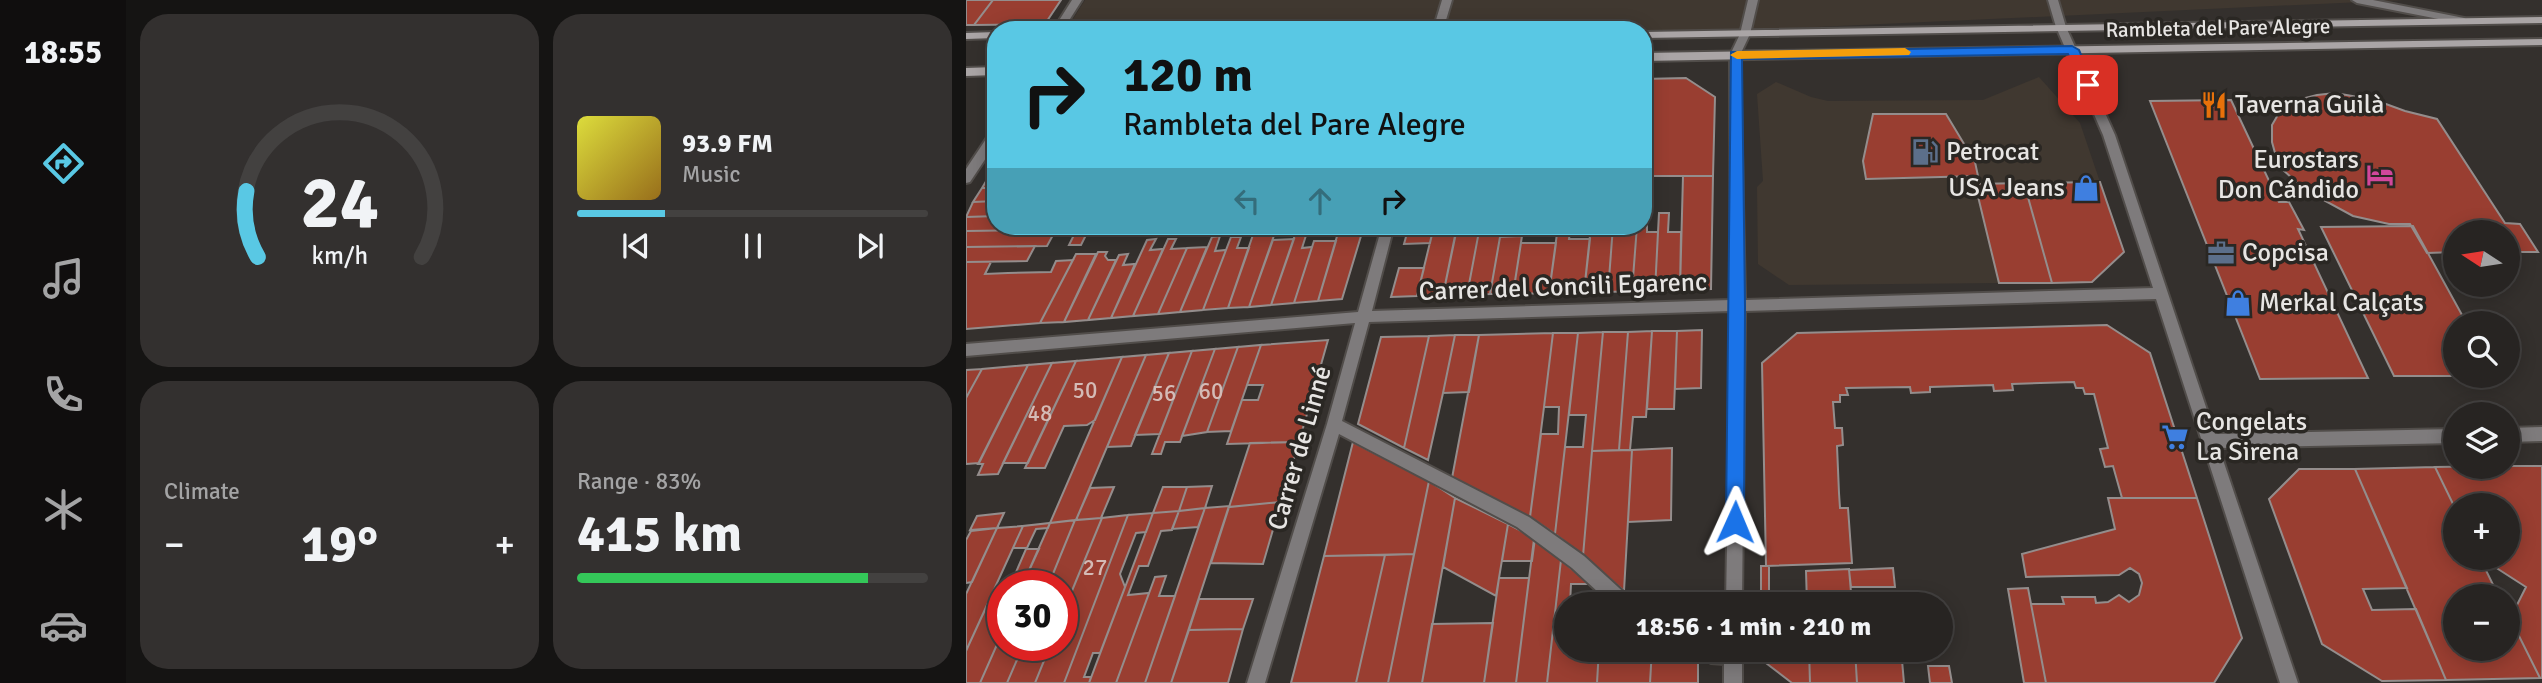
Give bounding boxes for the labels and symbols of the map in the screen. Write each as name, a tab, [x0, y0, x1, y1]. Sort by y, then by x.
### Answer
street label: Rambleta del Pare Alegre	[2105, 13, 2331, 43]
pin	[2058, 55, 2118, 115]
place label: Taverna Guilà	[2235, 89, 2385, 121]
restaurant icon: Taverna Guilà	[2199, 90, 2229, 120]
place label: Petrocat	[1946, 136, 2039, 168]
fuel station icon: Petrocat	[1910, 137, 1940, 167]
place label: Eurostars Don Cándido	[2218, 144, 2359, 206]
hotel icon: Eurostars Don Cándido	[2365, 160, 2395, 190]
place label: USA Jeans	[1948, 172, 2065, 204]
shop icon: USA Jeans	[2071, 173, 2101, 203]
north arrow	[2443, 220, 2520, 298]
place label: Copcisa	[2242, 237, 2329, 269]
office icon: Copcisa	[2206, 238, 2236, 268]
street label: Carrer del Concili Egarenc	[1418, 266, 1708, 308]
place label: Merkal Calçats	[2259, 287, 2424, 319]
shop icon: Merkal Calçats	[2223, 288, 2253, 318]
street label: Carrer de Linné	[1261, 362, 1339, 534]
house number: 50	[1073, 376, 1097, 405]
house number: 60	[1199, 377, 1223, 406]
house number: 56	[1152, 379, 1176, 408]
house number: 48	[1028, 399, 1052, 428]
place label: Congelats La Sirena	[2196, 406, 2307, 468]
supermarket icon: Congelats La Sirena	[2160, 422, 2190, 452]
position arrow	[1698, 485, 1772, 559]
house number: 27	[1083, 553, 1107, 582]
speed limit sign: 30	[987, 570, 1078, 661]

